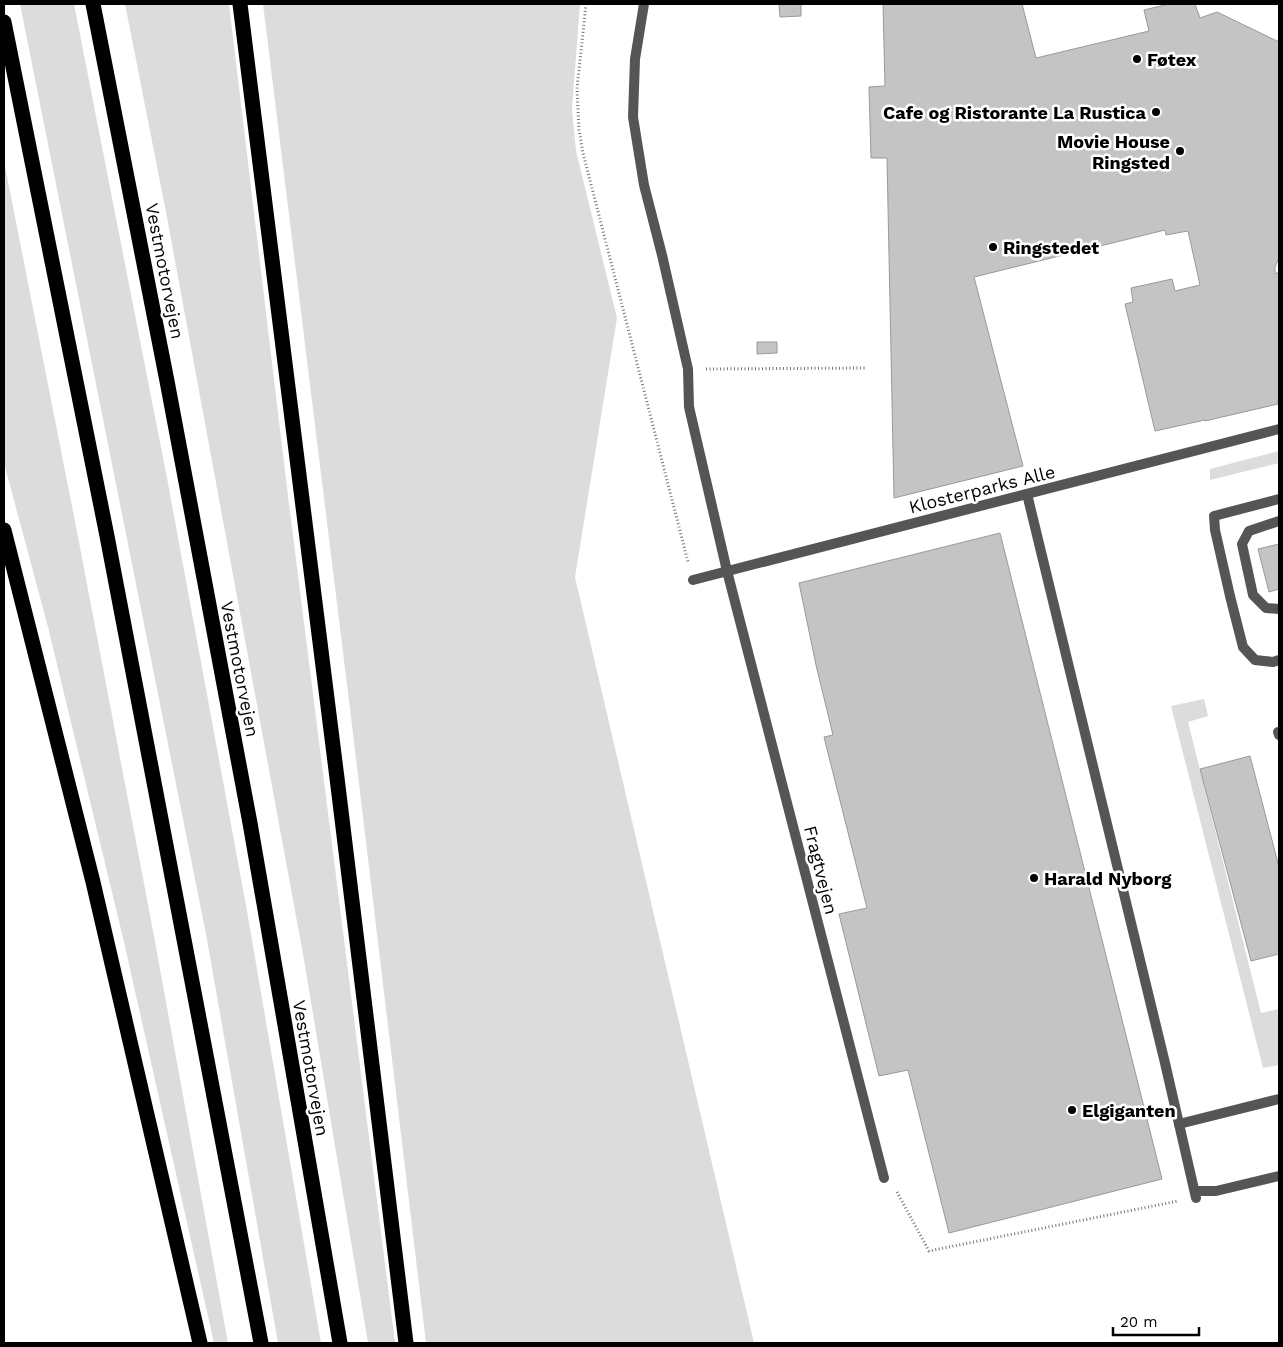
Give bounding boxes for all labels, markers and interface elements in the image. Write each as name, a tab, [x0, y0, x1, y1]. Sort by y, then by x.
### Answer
place label: Føtex	[1147, 49, 1197, 70]
marker: Føtex	[1131, 53, 1143, 65]
place label: Cafe og Ristorante La Rustica	[883, 102, 1147, 123]
marker: Cafe og Ristorante La Rustica	[1150, 106, 1162, 118]
place label: Movie House Ringsted	[1057, 131, 1170, 173]
marker: Movie House Ringsted	[1174, 145, 1186, 157]
street label: Vestmotorvejen	[142, 201, 188, 341]
place label: Ringstedet	[1003, 237, 1099, 258]
marker: Ringstedet	[987, 241, 999, 253]
street label: Klosterparks Alle	[907, 461, 1057, 517]
street label: Vestmotorvejen	[217, 599, 263, 739]
street label: Fragtvejen	[800, 823, 842, 917]
place label: Harald Nyborg	[1044, 868, 1172, 889]
marker: Harald Nyborg	[1028, 872, 1040, 884]
street label: Vestmotorvejen	[289, 998, 333, 1138]
place label: Elgiganten	[1082, 1100, 1176, 1121]
marker: Elgiganten	[1066, 1104, 1078, 1116]
scale bar	[1113, 1304, 1199, 1336]
text: 20 m	[1120, 1313, 1158, 1331]

